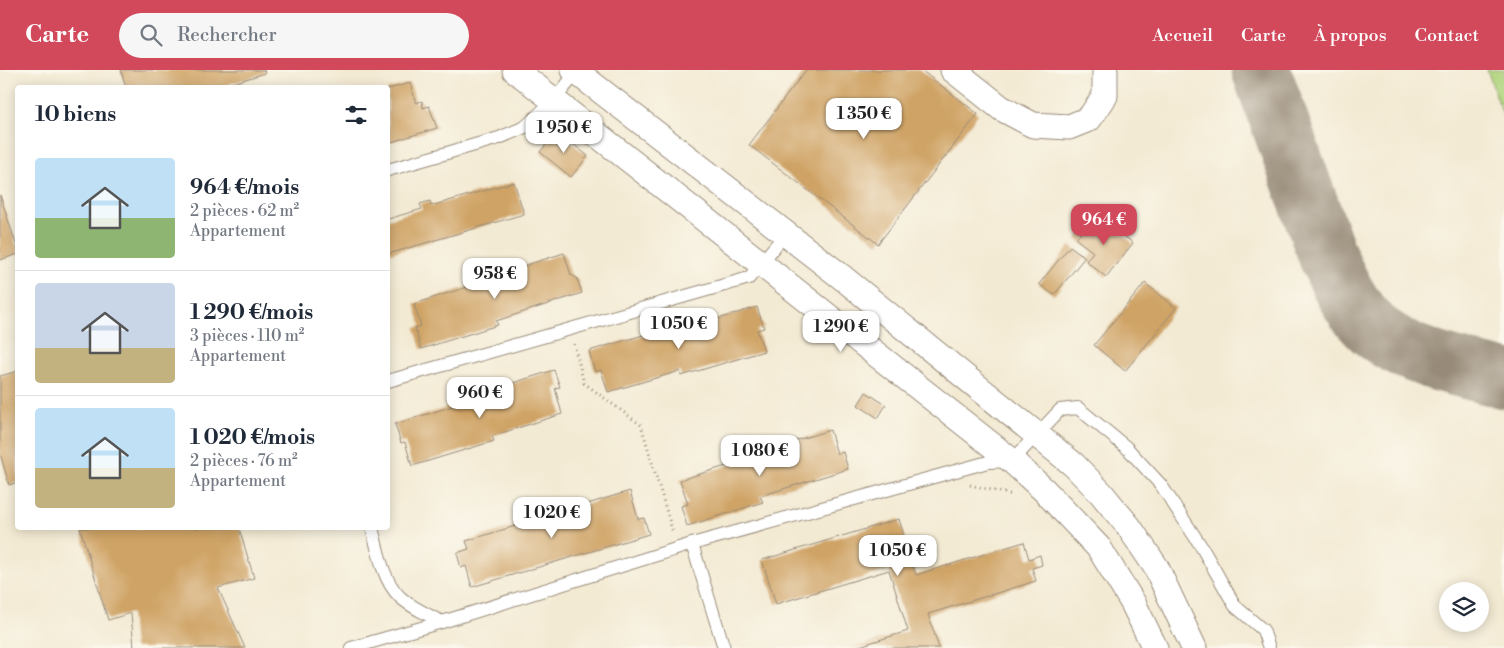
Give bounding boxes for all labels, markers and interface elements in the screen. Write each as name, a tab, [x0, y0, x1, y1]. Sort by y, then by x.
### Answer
search box	[119, 13, 469, 58]
text: Carte	[25, 20, 89, 50]
icon: search	[137, 21, 165, 49]
text: Rechercher	[177, 23, 277, 47]
text: Accueil	[1152, 24, 1213, 47]
text: Carte	[1241, 24, 1286, 47]
text: À propos	[1314, 24, 1387, 47]
text: Contact	[1415, 24, 1479, 47]
pin: 1 350 €	[818, 98, 910, 140]
icon: filters	[342, 101, 370, 129]
text: 10 biens	[35, 102, 116, 128]
text: 1 350 €	[837, 104, 891, 124]
pin: 1 950 €	[518, 112, 610, 154]
text: 1 950 €	[537, 118, 591, 138]
text: 964 €/mois	[190, 175, 299, 201]
icon: home	[75, 178, 135, 238]
text: 2 pièces · 62 m²	[190, 201, 299, 221]
pin: 964 €	[1069, 204, 1139, 246]
text: 964 €	[1082, 210, 1126, 230]
text: Appartement	[190, 221, 286, 241]
pin: 958 €	[460, 258, 530, 300]
text: 958 €	[473, 264, 517, 284]
text: 1 290 €/mois	[190, 300, 313, 326]
icon: home	[75, 303, 135, 363]
pin: 1 050 €	[633, 308, 725, 350]
pin: 1 290 €	[795, 310, 887, 353]
text: 1 050 €	[651, 314, 707, 334]
text: 1 290 €	[814, 317, 868, 337]
text: 3 pièces · 110 m²	[190, 326, 304, 346]
text: Appartement	[190, 346, 286, 366]
pin: 960 €	[445, 376, 515, 419]
text: 960 €	[458, 383, 502, 403]
text: 1 020 €/mois	[190, 425, 315, 451]
icon: home	[75, 428, 135, 488]
pin: 1 080 €	[714, 434, 806, 477]
text: 1 080 €	[732, 441, 788, 461]
text: 2 pièces · 76 m²	[190, 451, 298, 471]
text: Appartement	[190, 471, 286, 491]
pin: 1 020 €	[506, 496, 598, 539]
text: 1 020 €	[524, 503, 580, 523]
pin: 1 050 €	[852, 534, 944, 577]
text: 1 050 €	[870, 541, 926, 561]
map controls	[1439, 582, 1489, 632]
button: layers	[1439, 582, 1489, 632]

